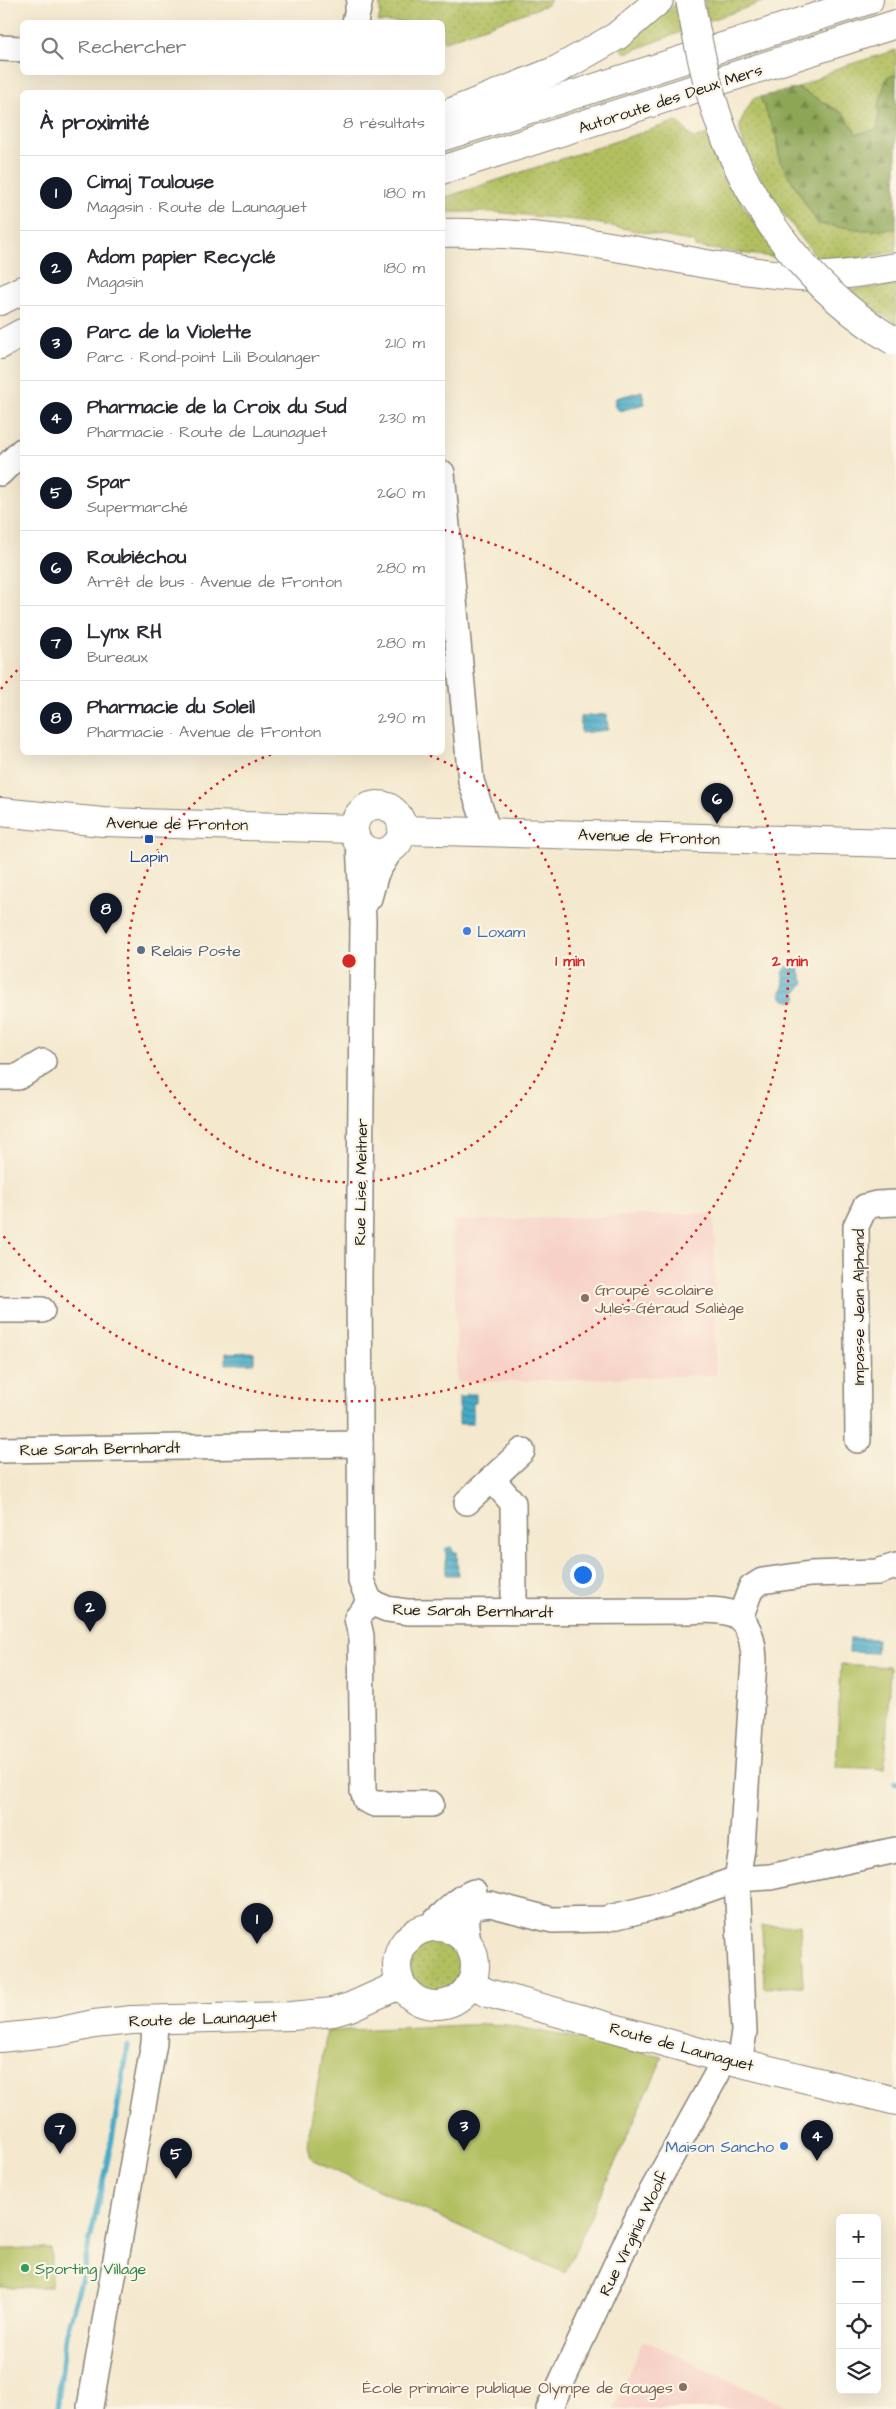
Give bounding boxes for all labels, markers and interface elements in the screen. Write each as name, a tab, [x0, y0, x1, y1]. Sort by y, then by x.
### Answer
search box	[20, 20, 445, 75]
icon: search	[38, 34, 66, 62]
text: Rechercher	[78, 34, 186, 61]
street label: Autoroute des Deux Mers	[575, 59, 765, 139]
text: À proximité	[40, 108, 149, 137]
text: 8 résultats	[343, 112, 425, 134]
text: Cimaj Toulouse	[87, 169, 214, 196]
text: 1	[55, 182, 57, 204]
text: 180 m	[384, 182, 425, 204]
text: Magasin · Route de Launaguet	[87, 196, 307, 218]
text: Adom papier Recyclé	[87, 244, 276, 271]
text: 2	[51, 257, 61, 279]
text: 180 m	[384, 257, 425, 279]
text: Magasin	[87, 271, 143, 293]
text: Parc de la Violette	[87, 319, 251, 346]
text: 3	[52, 332, 60, 354]
text: 210 m	[385, 332, 425, 354]
text: Parc · Rond-point Lili Boulanger	[87, 346, 320, 368]
text: Pharmacie de la Croix du Sud	[87, 394, 346, 421]
text: 4	[51, 407, 61, 429]
text: 230 m	[379, 407, 425, 429]
text: Pharmacie · Route de Launaguet	[87, 421, 327, 443]
text: Spar	[87, 469, 130, 496]
text: 5	[50, 482, 62, 504]
text: 260 m	[377, 482, 425, 504]
text: Supermarché	[87, 496, 188, 518]
text: Roubiéchou	[87, 544, 186, 571]
text: 6	[51, 557, 61, 579]
text: 280 m	[377, 557, 425, 579]
text: Arrêt de bus · Avenue de Fronton	[87, 571, 342, 593]
text: Lynx RH	[87, 619, 162, 646]
text: 7	[51, 632, 61, 654]
text: 280 m	[377, 632, 425, 654]
text: Bureaux	[87, 646, 148, 668]
text: Pharmacie du Soleil	[87, 694, 255, 721]
text: 8	[51, 707, 61, 729]
text: 290 m	[378, 707, 425, 729]
text: Pharmacie · Avenue de Fronton	[87, 721, 321, 743]
pin: 6	[701, 783, 733, 824]
street label: Avenue de Fronton	[106, 812, 248, 836]
street label: Avenue de Fronton	[578, 824, 720, 850]
marker: Lapin	[143, 833, 155, 845]
place label: Lapin	[130, 846, 168, 868]
pin: 8	[90, 893, 122, 934]
place label: Loxam	[477, 921, 526, 943]
marker: Loxam	[461, 925, 473, 937]
place label: Relais Poste	[151, 940, 241, 962]
marker: Relais Poste	[135, 944, 147, 956]
text: 1 min	[555, 951, 585, 972]
text: 2 min	[771, 951, 809, 972]
centre of rings	[340, 952, 358, 970]
street label: Rue Lise Meitner	[349, 1118, 373, 1246]
street label: Impasse Jean Alphand	[848, 1229, 870, 1385]
place label: Groupe scolaire Jules-Géraud Saliège	[595, 1279, 744, 1320]
marker: Groupe scolaire Jules-Géraud Saliège	[579, 1292, 591, 1304]
street label: Rue Sarah Bernhardt	[19, 1437, 181, 1461]
your location	[570, 1562, 596, 1588]
pin: 2	[74, 1591, 106, 1632]
street label: Rue Sarah Bernhardt	[392, 1599, 554, 1623]
pin: 1	[241, 1903, 273, 1944]
street label: Route de Launaguet	[129, 2005, 278, 2034]
street label: Route de Launaguet	[607, 2017, 757, 2078]
pin: 3	[448, 2110, 480, 2151]
pin: 7	[44, 2113, 76, 2154]
pin: 4	[801, 2120, 833, 2161]
place label: Maison Sancho	[665, 2136, 774, 2158]
pin: 5	[160, 2138, 192, 2179]
marker: Maison Sancho	[778, 2140, 790, 2152]
street label: Rue Virginia Woolf	[594, 2167, 675, 2300]
map controls	[836, 2214, 881, 2394]
button: +	[836, 2214, 881, 2259]
place label: Sporting Village	[35, 2258, 146, 2281]
button: −	[836, 2259, 881, 2304]
marker: Sporting Village	[19, 2262, 31, 2274]
button: locate	[836, 2304, 881, 2349]
button: layers	[836, 2349, 881, 2394]
place label: École primaire publique Olympe de Gouges	[363, 2377, 673, 2400]
marker: École primaire publique Olympe de Gouges	[677, 2381, 689, 2393]

